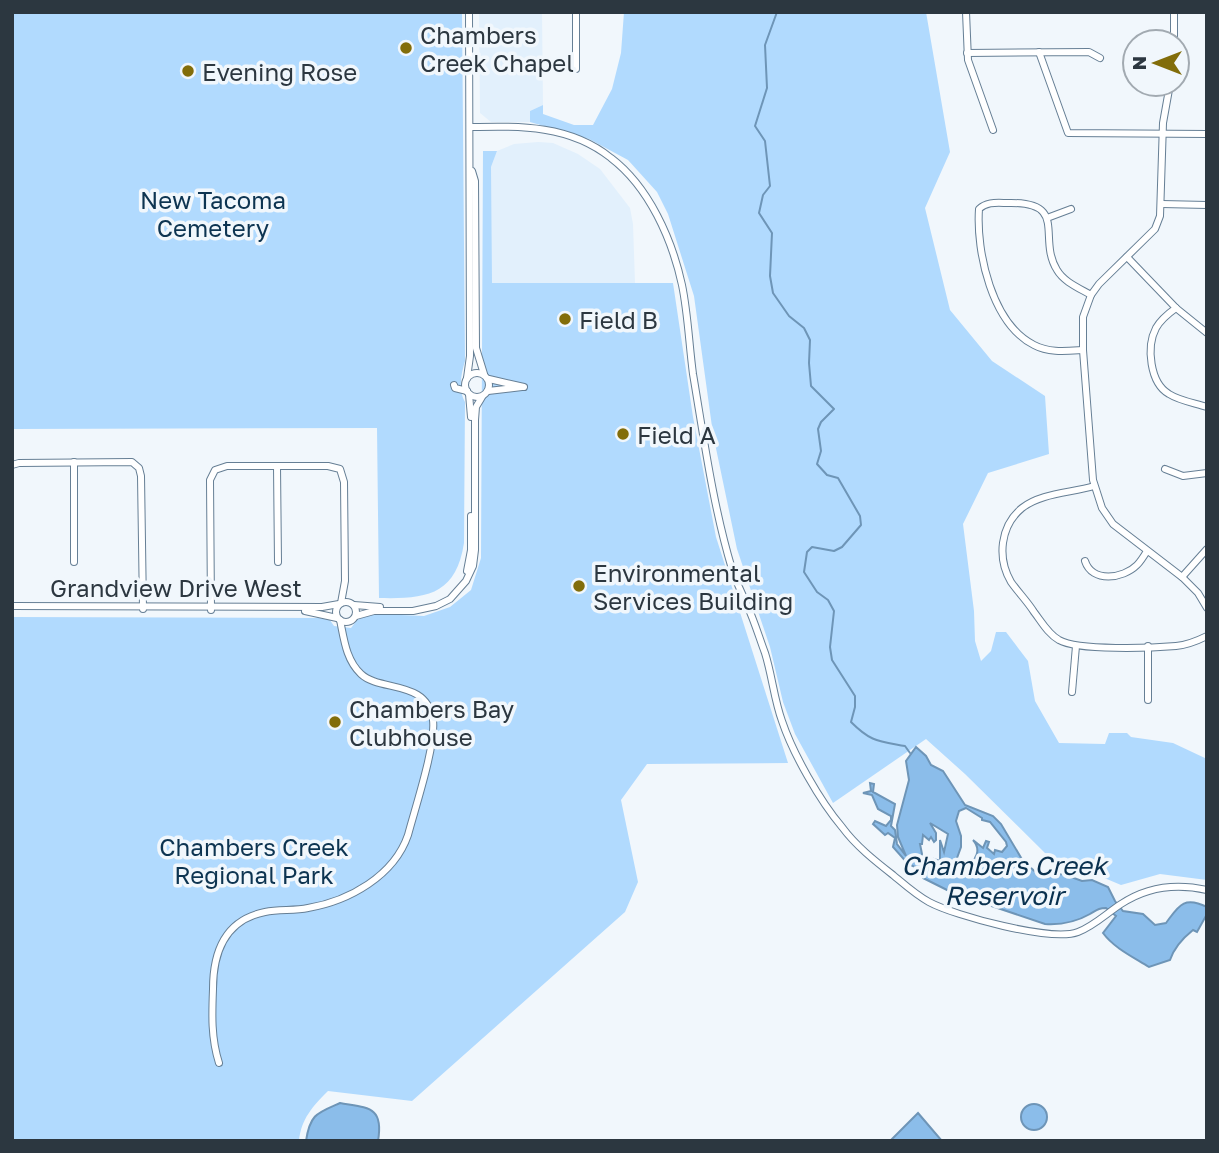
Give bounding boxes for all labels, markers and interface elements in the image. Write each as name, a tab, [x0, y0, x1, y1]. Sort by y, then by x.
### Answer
place label: Chambers Creek Chapel	[420, 20, 574, 77]
north arrow	[1121, 28, 1191, 98]
marker: Chambers Creek Chapel	[398, 40, 414, 56]
text: N	[1127, 56, 1150, 70]
place label: Evening Rose	[202, 57, 357, 86]
marker: Evening Rose	[180, 63, 196, 79]
park label: New Tacoma Cemetery	[140, 185, 286, 242]
place label: Field B	[579, 305, 658, 334]
marker: Field B	[557, 311, 573, 327]
place label: Field A	[637, 420, 716, 449]
marker: Field A	[615, 426, 631, 442]
place label: Environmental Services Building	[593, 558, 793, 615]
street label: Grandview Drive West	[50, 573, 302, 602]
marker: Environmental Services Building	[571, 578, 587, 594]
place label: Chambers Bay Clubhouse	[349, 694, 514, 751]
marker: Chambers Bay Clubhouse	[327, 714, 343, 730]
park label: Chambers Creek Regional Park	[159, 832, 349, 889]
water label: Chambers Creek Reservoir	[901, 850, 1109, 911]

